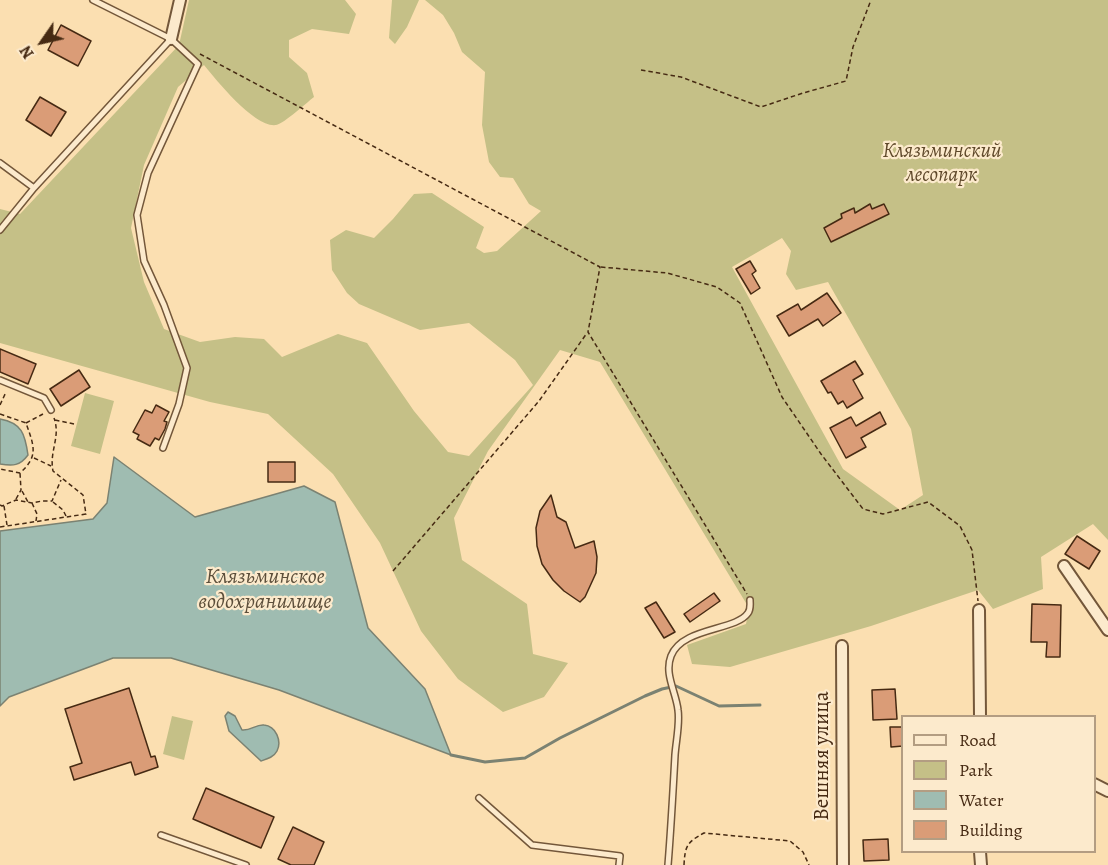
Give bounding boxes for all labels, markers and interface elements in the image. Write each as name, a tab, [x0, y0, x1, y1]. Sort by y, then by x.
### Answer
north arrow	[12, 12, 72, 72]
text: N	[15, 41, 39, 63]
park label: Клязьминский лесопарк	[883, 139, 1001, 189]
water label: Клязьминское водохранилище	[199, 565, 331, 616]
street label: Вешняя улица	[810, 691, 836, 821]
legend	[901, 715, 1096, 853]
text: Road	[959, 728, 996, 752]
text: Park	[959, 758, 993, 782]
text: Water	[959, 788, 1004, 812]
text: Building	[959, 818, 1023, 842]

